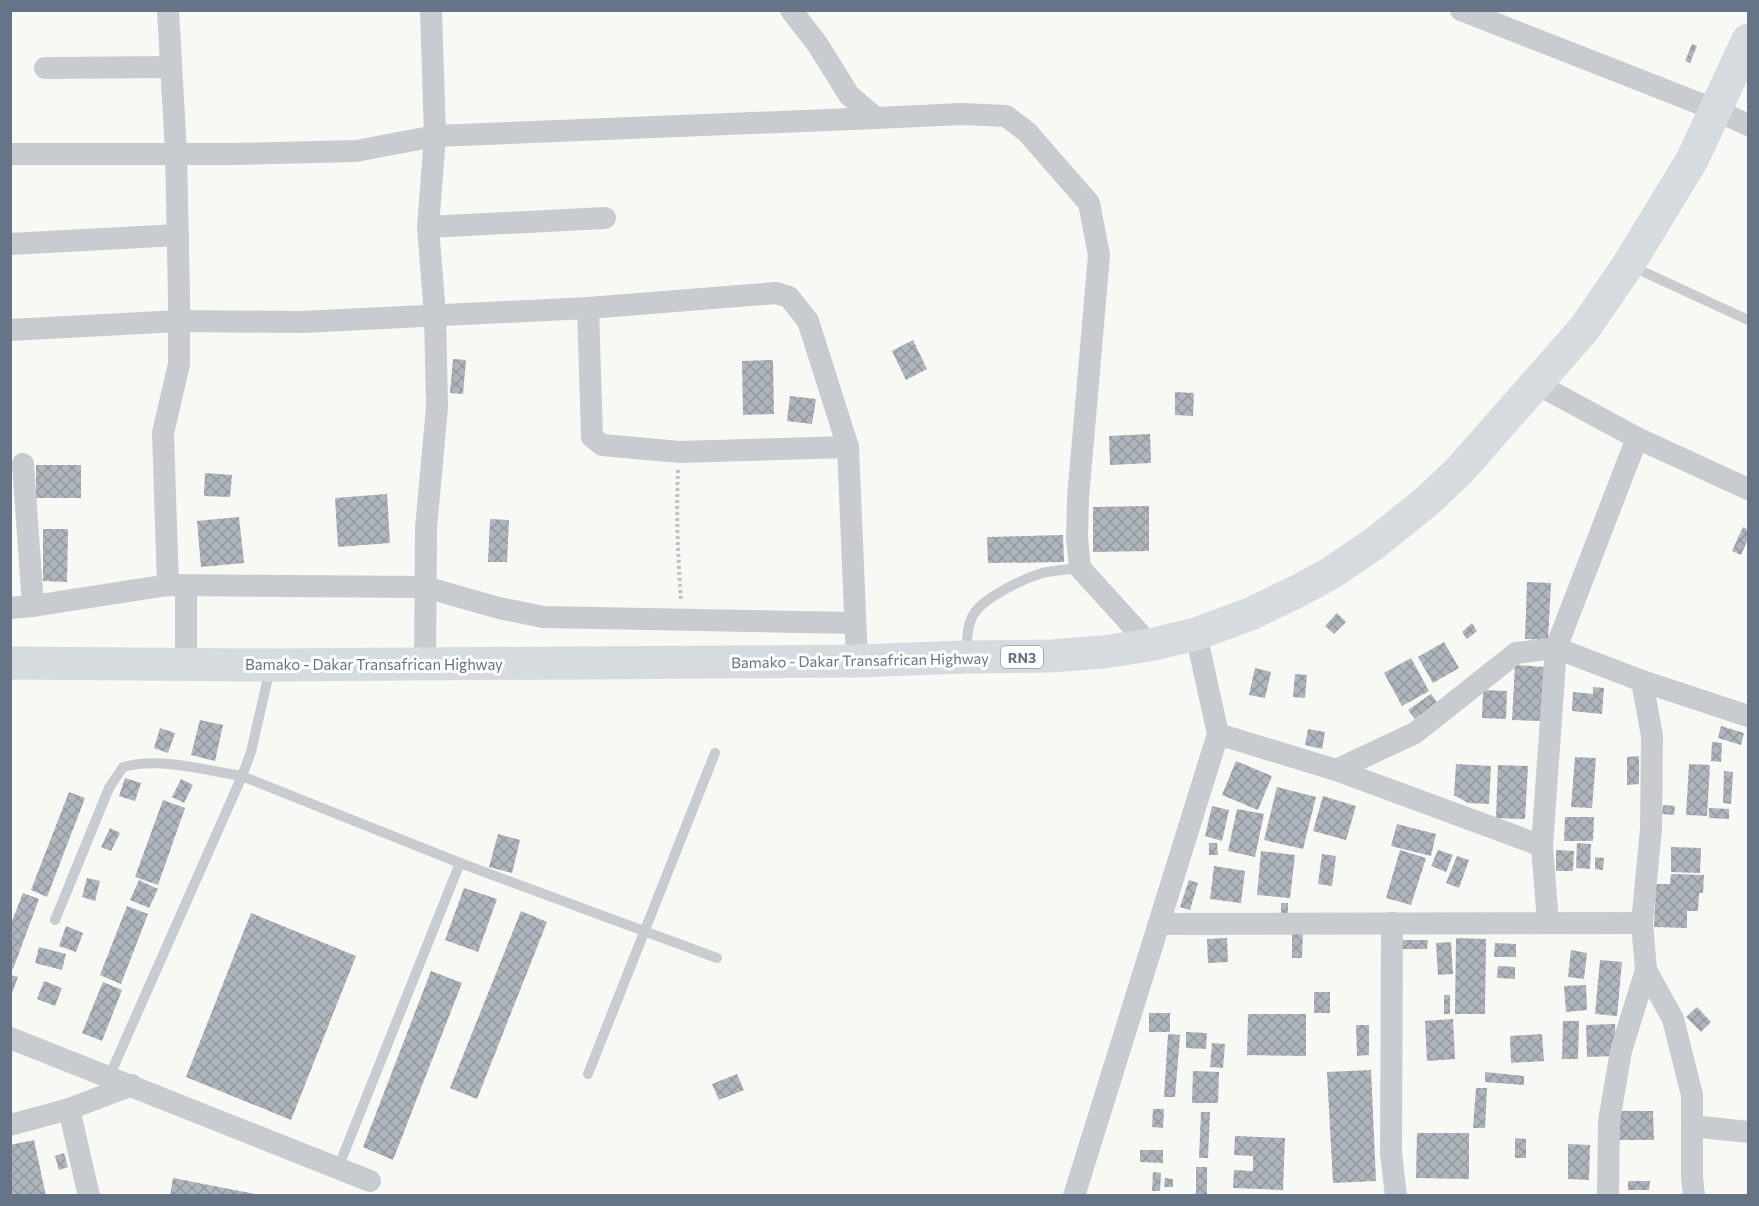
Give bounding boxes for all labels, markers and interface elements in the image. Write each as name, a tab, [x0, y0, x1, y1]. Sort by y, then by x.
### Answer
road number: RN3	[1001, 646, 1043, 668]
street label: Bamako - Dakar Transafrican Highway	[731, 649, 989, 671]
street label: Bamako - Dakar Transafrican Highway	[245, 655, 503, 673]

